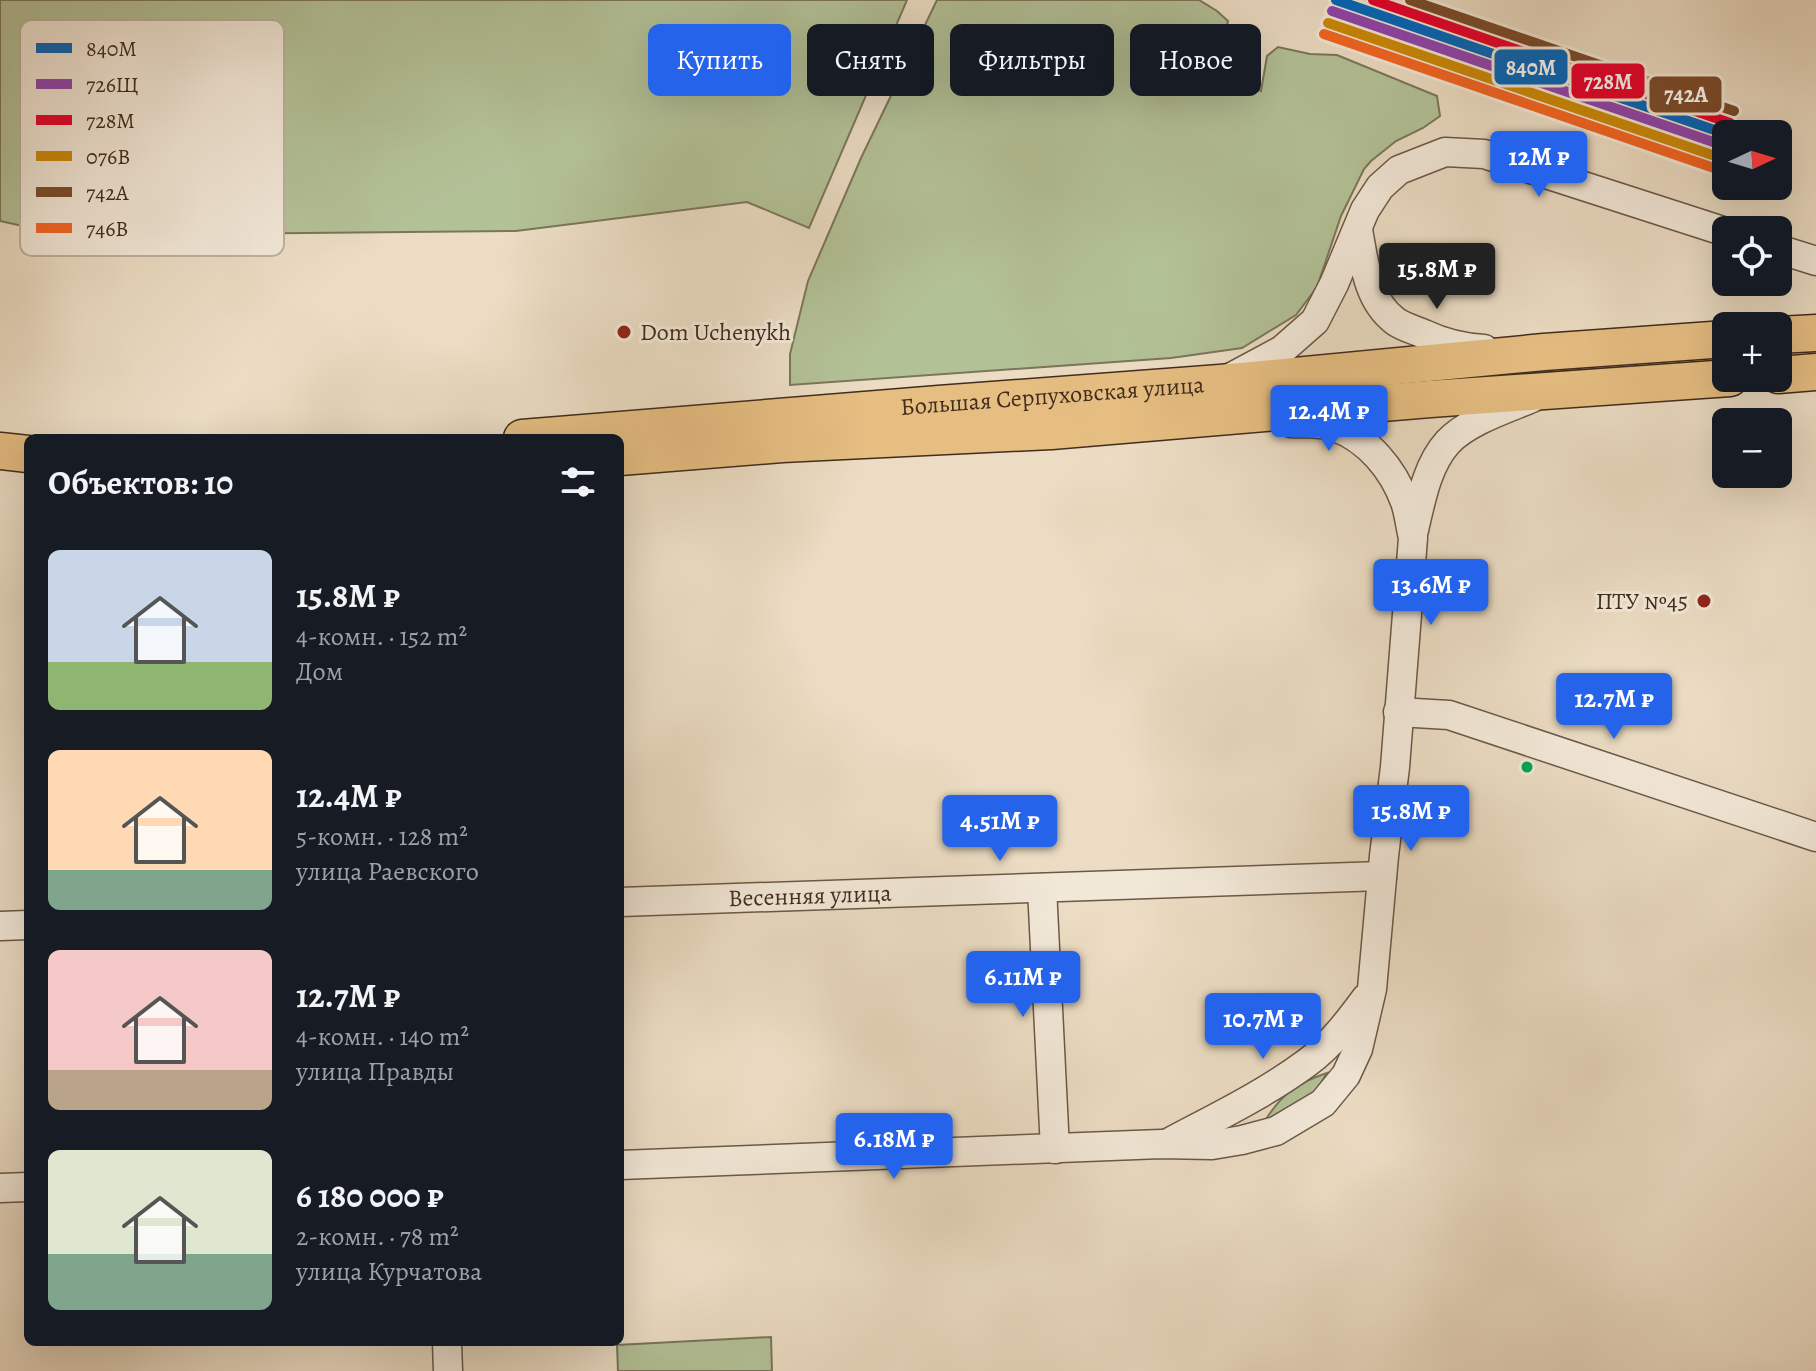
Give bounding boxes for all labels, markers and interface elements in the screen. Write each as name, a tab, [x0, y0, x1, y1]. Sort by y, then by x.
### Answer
legend	[20, 20, 284, 256]
chip: Купить	[648, 24, 791, 96]
chip: Снять	[807, 24, 934, 96]
chip: Фильтры	[950, 24, 1114, 96]
chip: Новое	[1130, 24, 1261, 96]
text: 840М	[86, 34, 137, 64]
line badge: 840М	[1493, 48, 1569, 86]
text: 840М	[1506, 53, 1556, 83]
line badge: 728М	[1570, 62, 1646, 100]
text: 728М	[1583, 67, 1633, 97]
text: 726Щ	[86, 70, 139, 100]
line badge: 742А	[1648, 75, 1723, 114]
text: 742А	[1664, 80, 1708, 110]
text: 728М	[86, 106, 135, 136]
north arrow	[1712, 120, 1792, 200]
map controls	[1712, 120, 1792, 488]
pin: 12M ₽	[1483, 131, 1595, 199]
text: 12M ₽	[1508, 139, 1570, 174]
text: 076В	[86, 142, 130, 172]
text: 742А	[86, 178, 130, 208]
text: 746В	[86, 214, 129, 244]
button: locate	[1712, 216, 1792, 296]
pin: 15.8M ₽	[1363, 243, 1511, 311]
text: 15.8M ₽	[1397, 251, 1477, 286]
button: +	[1712, 312, 1792, 392]
place label: Dom Uchenykh	[640, 316, 791, 348]
marker: Dom Uchenykh	[615, 323, 633, 341]
street label: Большая Серпуховская улица	[899, 368, 1205, 423]
pin: 12.4M ₽	[1255, 385, 1403, 453]
text: 12.4M ₽	[1289, 393, 1369, 428]
button: −	[1712, 408, 1792, 488]
text: Объектов: 10	[48, 459, 233, 506]
icon: filters	[556, 460, 600, 504]
pin: 13.6M ₽	[1357, 559, 1505, 627]
text: 13.6M ₽	[1391, 567, 1471, 602]
text: 15.8M ₽	[296, 572, 400, 619]
icon: home	[112, 582, 208, 678]
place label: ПТУ №45	[1596, 585, 1688, 617]
marker: ПТУ №45	[1695, 592, 1713, 610]
text: 4-комн. · 152 m²	[296, 619, 467, 654]
text: Дом	[296, 654, 343, 689]
pin: 12.7M ₽	[1540, 673, 1688, 741]
text: 12.7M ₽	[1574, 681, 1654, 716]
unlabelled marker	[1519, 759, 1535, 775]
text: 12.4M ₽	[296, 772, 402, 819]
icon: home	[112, 782, 208, 878]
pin: 15.8M ₽	[1337, 785, 1485, 853]
text: 15.8M ₽	[1371, 793, 1451, 828]
pin: 4.51M ₽	[926, 795, 1074, 863]
text: 4.51M ₽	[960, 803, 1040, 838]
text: 5-комн. · 128 m²	[296, 819, 468, 854]
text: улица Раевского	[296, 854, 479, 889]
street label: Весенняя улица	[728, 877, 892, 914]
pin: 6.11M ₽	[949, 951, 1097, 1019]
text: 6.11M ₽	[984, 959, 1062, 994]
text: 12.7M ₽	[296, 972, 400, 1019]
icon: home	[112, 982, 208, 1078]
pin: 10.7M ₽	[1189, 993, 1337, 1061]
text: 10.7M ₽	[1223, 1001, 1303, 1036]
text: 4-комн. · 140 m²	[296, 1019, 469, 1054]
text: улица Правды	[296, 1054, 454, 1089]
pin: 6.18M ₽	[820, 1113, 968, 1181]
text: 6.18M ₽	[854, 1121, 934, 1156]
text: 6 180 000 ₽	[296, 1172, 444, 1219]
icon: home	[112, 1182, 208, 1278]
text: 2-комн. · 78 m²	[296, 1219, 459, 1254]
text: улица Курчатова	[296, 1254, 482, 1289]

